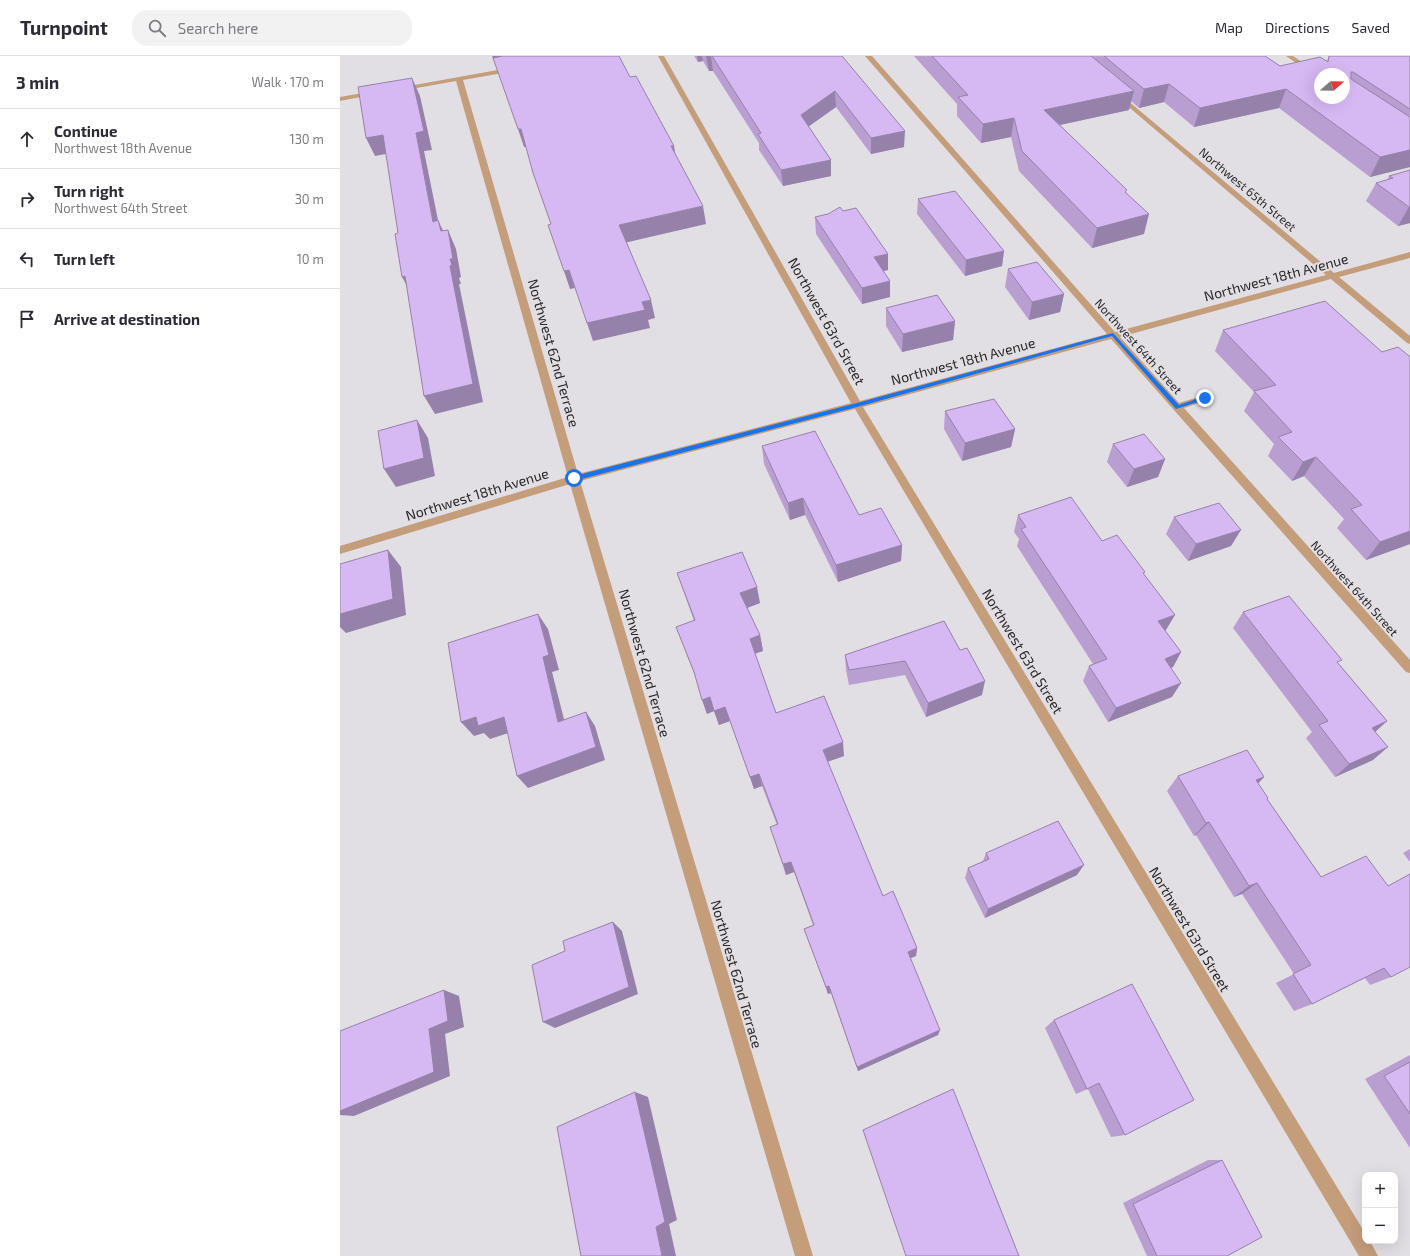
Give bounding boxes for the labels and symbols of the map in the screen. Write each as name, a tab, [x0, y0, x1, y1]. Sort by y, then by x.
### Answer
north arrow	[1314, 68, 1350, 104]
street label: Northwest 65th Street	[1197, 144, 1300, 234]
street label: Northwest 18th Avenue	[1202, 250, 1350, 304]
street label: Northwest 63rd Street	[785, 254, 869, 388]
street label: Northwest 62nd Terrace	[525, 277, 583, 429]
street label: Northwest 64th Street	[1093, 296, 1186, 397]
street label: Northwest 18th Avenue	[889, 334, 1037, 388]
route end	[1196, 389, 1214, 407]
street label: Northwest 18th Avenue	[403, 464, 551, 524]
route start	[565, 469, 583, 487]
street label: Northwest 64th Street	[1309, 538, 1402, 639]
street label: Northwest 63rd Street	[979, 585, 1067, 717]
street label: Northwest 62nd Terrace	[616, 587, 674, 739]
street label: Northwest 63rd Street	[1146, 863, 1234, 995]
street label: Northwest 62nd Terrace	[708, 898, 766, 1050]

